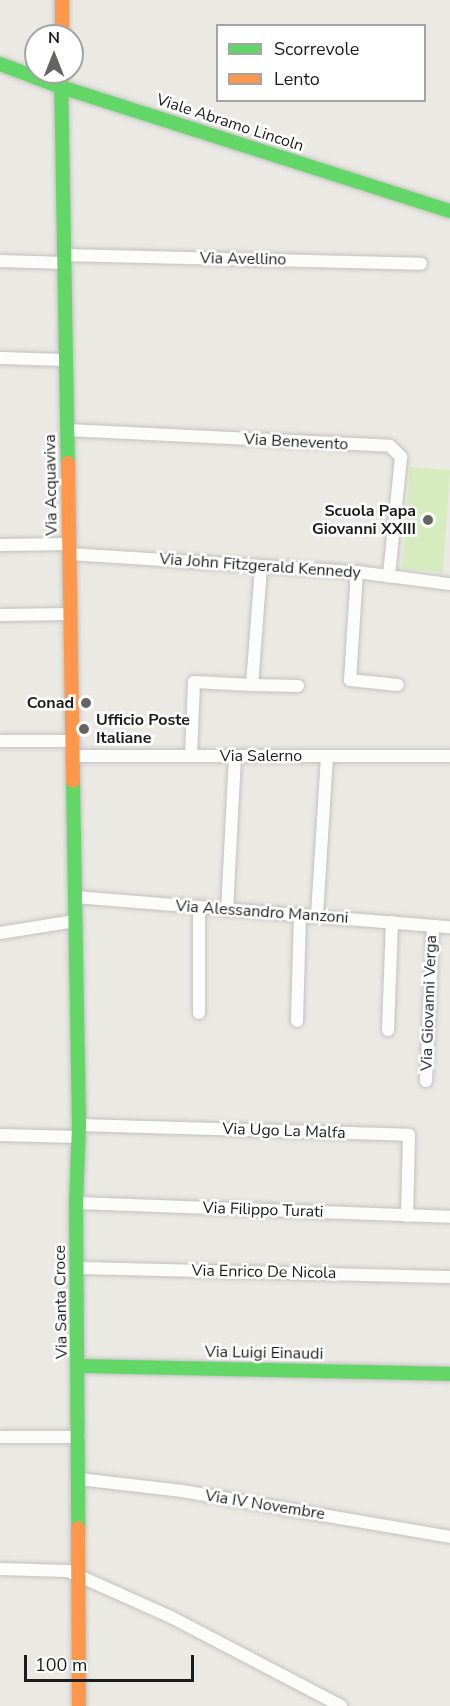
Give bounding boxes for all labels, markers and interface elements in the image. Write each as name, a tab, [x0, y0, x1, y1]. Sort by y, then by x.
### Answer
north arrow	[24, 24, 84, 84]
legend	[216, 24, 426, 102]
text: N	[48, 27, 60, 49]
text: Scorrevole	[274, 37, 359, 61]
text: Lento	[274, 67, 320, 91]
street label: Viale Abramo Lincoln	[154, 90, 306, 156]
street label: Via Avellino	[200, 249, 286, 269]
street label: Via Benevento	[243, 430, 349, 454]
street label: Via Acquaviva	[41, 434, 61, 536]
place label: Scuola Papa Giovanni XXIII	[312, 501, 416, 539]
marker: Scuola Papa Giovanni XXIII	[421, 513, 435, 527]
street label: Via John Fitzgerald Kennedy	[159, 549, 361, 583]
place label: Conad	[27, 693, 74, 713]
marker: Conad	[79, 696, 93, 710]
place label: Ufficio Poste Italiane	[96, 710, 190, 748]
marker: Ufficio Poste Italiane	[77, 722, 91, 736]
street label: Via Salerno	[220, 746, 302, 766]
street label: Via Alessandro Manzoni	[175, 896, 349, 928]
street label: Via Giovanni Verga	[417, 935, 441, 1071]
street label: Via Ugo La Malfa	[222, 1119, 346, 1143]
street label: Via Filippo Turati	[202, 1198, 324, 1222]
street label: Via Santa Croce	[50, 1245, 72, 1359]
street label: Via Enrico De Nicola	[191, 1261, 337, 1283]
street label: Via Luigi Einaudi	[205, 1342, 323, 1364]
street label: Via IV Novembre	[204, 1486, 326, 1524]
scale bar	[27, 1643, 196, 1681]
text: 100 m	[35, 1653, 87, 1677]

